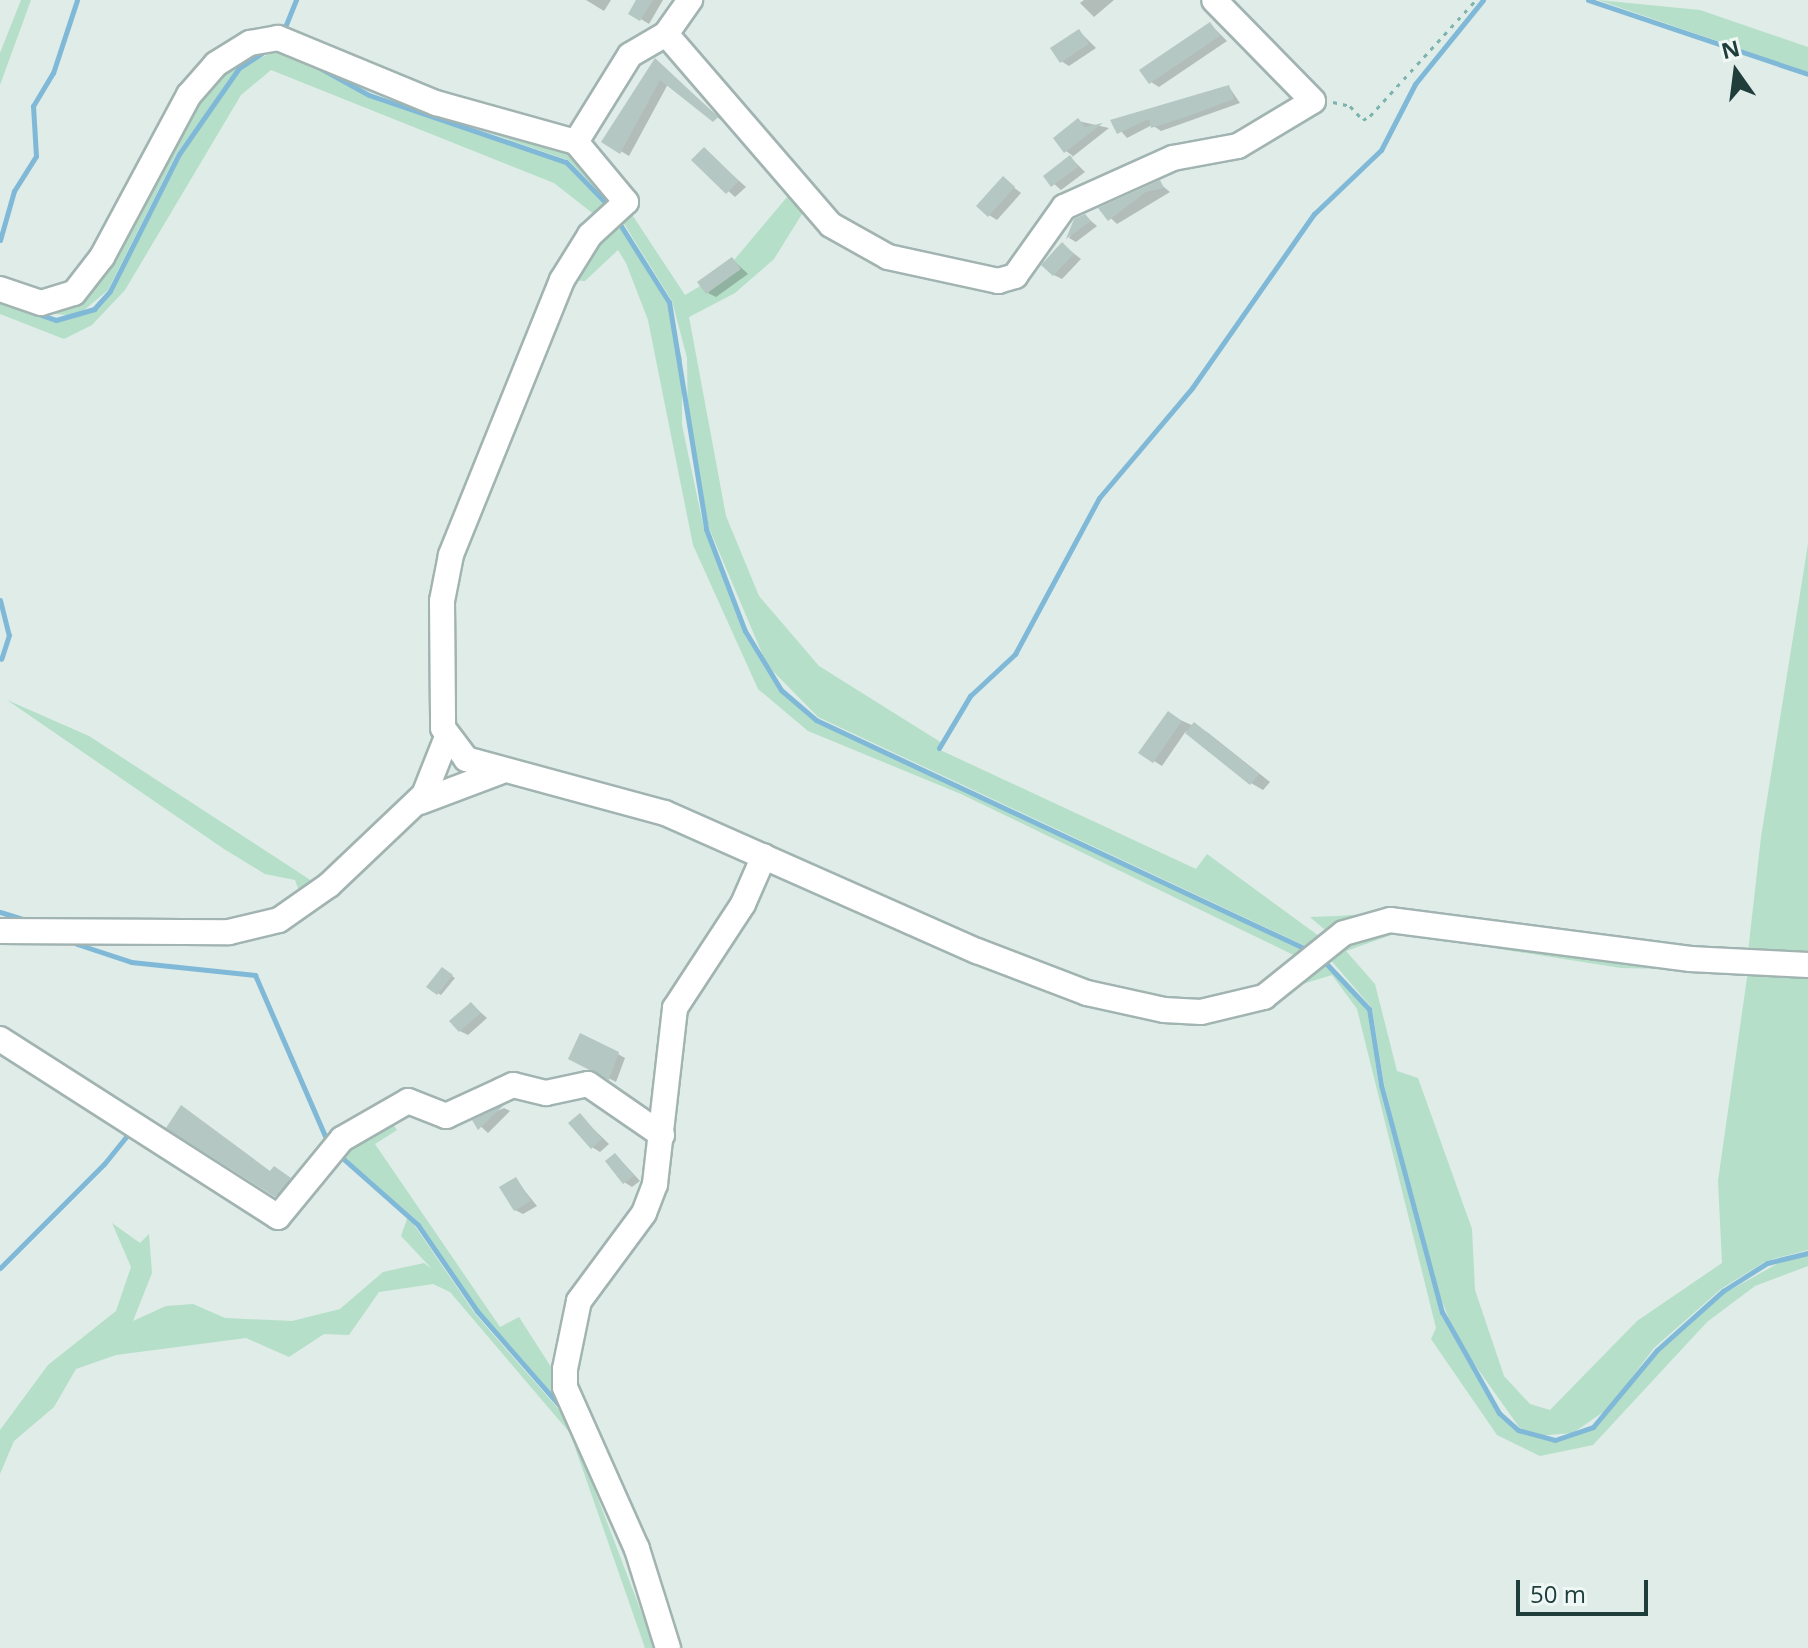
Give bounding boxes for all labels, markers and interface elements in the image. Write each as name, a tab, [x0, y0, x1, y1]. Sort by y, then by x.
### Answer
north arrow	[1696, 32, 1776, 112]
text: N	[1718, 32, 1742, 65]
scale bar	[1520, 1564, 1652, 1614]
text: 50 m	[1530, 1577, 1586, 1610]

